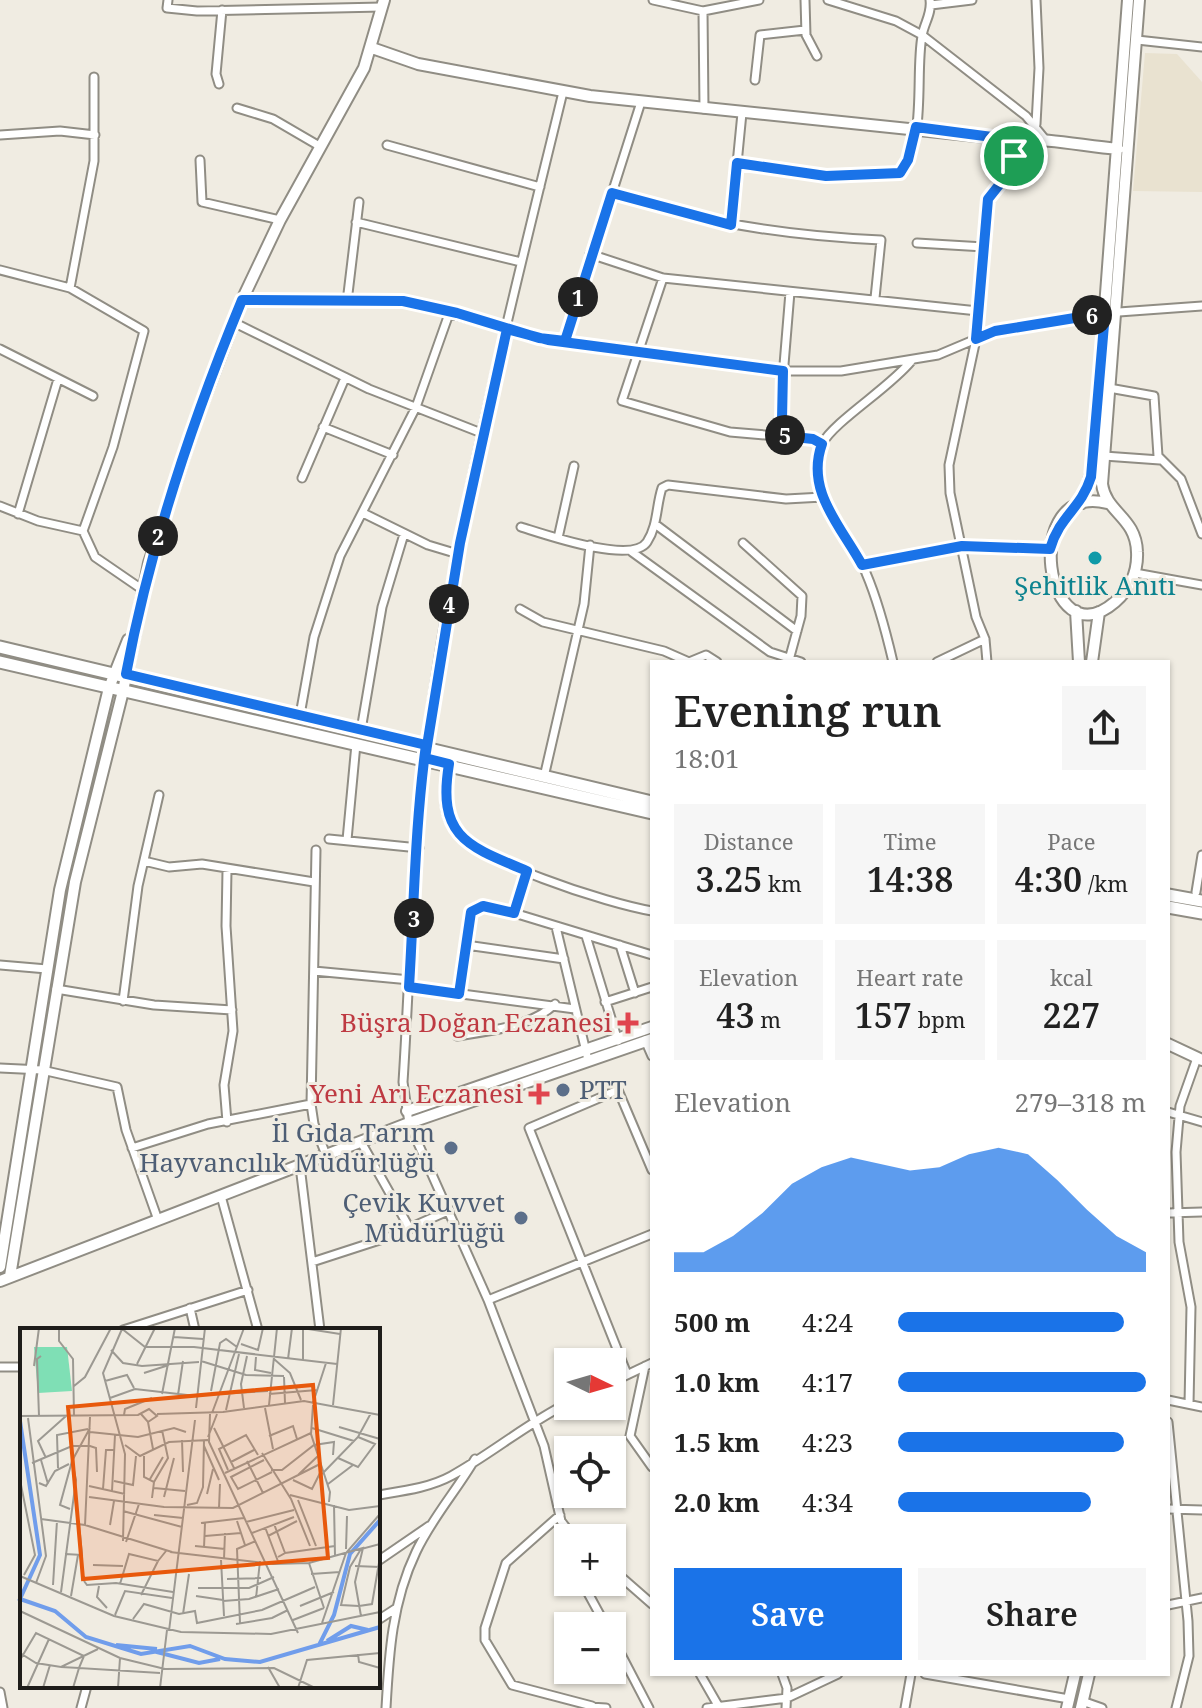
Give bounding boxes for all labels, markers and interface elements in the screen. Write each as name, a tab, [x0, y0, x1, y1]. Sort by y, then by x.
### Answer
pin	[980, 122, 1048, 190]
icon: arrive	[992, 134, 1036, 178]
pin: 1	[558, 277, 598, 317]
text: 1	[572, 282, 584, 312]
pin: 6	[1072, 295, 1112, 335]
text: 6	[1086, 300, 1098, 330]
pin: 5	[765, 415, 805, 455]
text: 5	[779, 420, 791, 450]
pin: 2	[138, 516, 178, 556]
text: 2	[152, 521, 164, 551]
marker: Şehitlik Anıtı	[1086, 549, 1104, 567]
place label: Şehitlik Anıtı	[1014, 567, 1176, 603]
pin: 4	[429, 584, 469, 624]
text: 4	[443, 589, 455, 619]
text: Evening run	[674, 680, 942, 740]
button: share	[1062, 686, 1146, 770]
text: 18:01	[674, 740, 740, 776]
text: Distance	[704, 826, 794, 856]
text: Time	[883, 826, 937, 856]
text: Pace	[1047, 826, 1095, 856]
text: 3.25	[696, 856, 762, 902]
text: 14:38	[867, 856, 953, 902]
text: 4:30	[1015, 856, 1082, 902]
text: km	[762, 868, 802, 898]
text: /km	[1082, 868, 1128, 898]
pin: 3	[394, 898, 434, 938]
text: 3	[408, 903, 420, 933]
text: Elevation	[699, 962, 798, 992]
text: Heart rate	[856, 962, 964, 992]
text: kcal	[1050, 962, 1093, 992]
text: 43	[716, 992, 755, 1038]
text: 157	[855, 992, 912, 1038]
text: 227	[1043, 992, 1100, 1038]
place label: Büşra Doğan Eczanesi	[340, 1004, 612, 1040]
text: m	[755, 1004, 781, 1034]
text: bpm	[912, 1004, 965, 1034]
marker: Büşra Doğan Eczanesi	[619, 1014, 637, 1032]
place label: PTT	[579, 1071, 627, 1107]
place label: Yeni Arı Eczanesi	[309, 1075, 523, 1111]
marker: PTT	[554, 1081, 572, 1099]
text: Elevation	[674, 1084, 791, 1120]
text: 279–318 m	[1014, 1084, 1146, 1120]
marker: Yeni Arı Eczanesi	[530, 1085, 548, 1103]
place label: İl Gıda Tarım Hayvancılık Müdürlüğü	[139, 1114, 435, 1180]
marker: İl Gıda Tarım Hayvancılık Müdürlüğü	[442, 1139, 460, 1157]
place label: Çevik Kuvvet Müdürlüğü	[342, 1184, 505, 1250]
marker: Çevik Kuvvet Müdürlüğü	[512, 1209, 530, 1227]
text: 500 m	[674, 1304, 750, 1340]
text: 4:24	[802, 1304, 853, 1340]
inset map	[20, 1328, 380, 1688]
north arrow	[554, 1348, 626, 1420]
map controls	[554, 1348, 626, 1684]
text: 1.0 km	[674, 1364, 760, 1400]
text: 4:17	[802, 1364, 853, 1400]
text: 1.5 km	[674, 1424, 760, 1460]
text: 4:23	[802, 1424, 853, 1460]
button: locate	[554, 1436, 626, 1508]
text: 2.0 km	[674, 1484, 760, 1520]
text: 4:34	[802, 1484, 853, 1520]
button: +	[554, 1524, 626, 1596]
button: Save	[674, 1568, 902, 1660]
button: Share	[918, 1568, 1146, 1660]
button: −	[554, 1612, 626, 1684]

